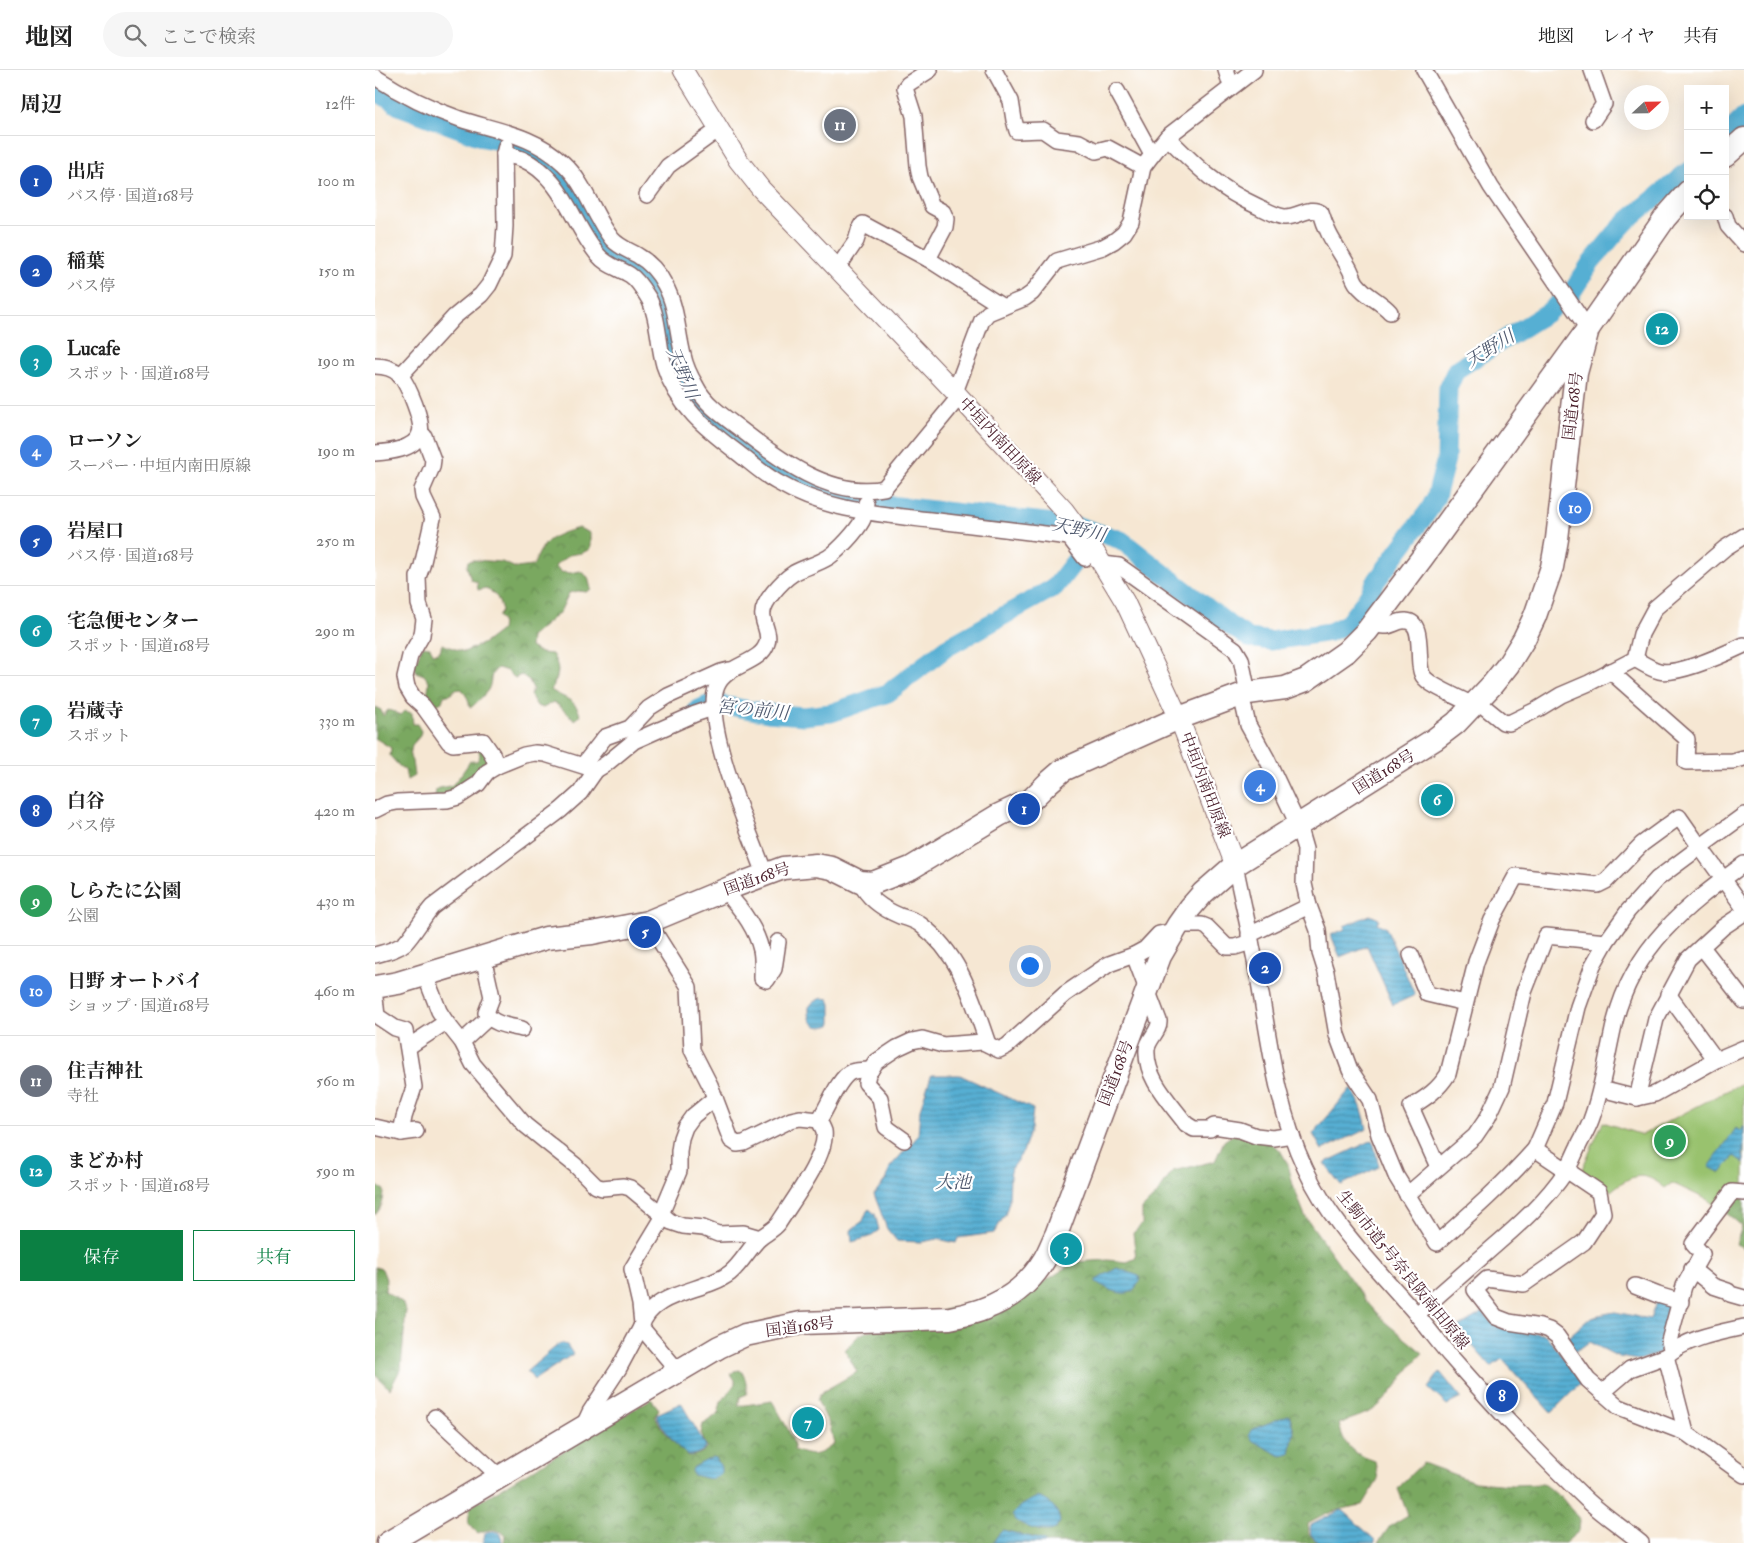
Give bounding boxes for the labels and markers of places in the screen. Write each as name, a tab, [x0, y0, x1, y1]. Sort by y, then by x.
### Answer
pin: 11	[824, 106, 856, 144]
pin: 12	[1646, 310, 1678, 348]
pin: 10	[1559, 489, 1591, 527]
pin: 4	[1244, 767, 1276, 805]
pin: 6	[1421, 781, 1453, 819]
pin: 1	[1008, 790, 1040, 828]
pin: 5	[629, 913, 661, 951]
pin: 2	[1249, 949, 1281, 987]
pin: 9	[1654, 1122, 1686, 1160]
pin: 3	[1050, 1230, 1082, 1268]
pin: 8	[1486, 1377, 1518, 1415]
pin: 7	[792, 1404, 824, 1442]

